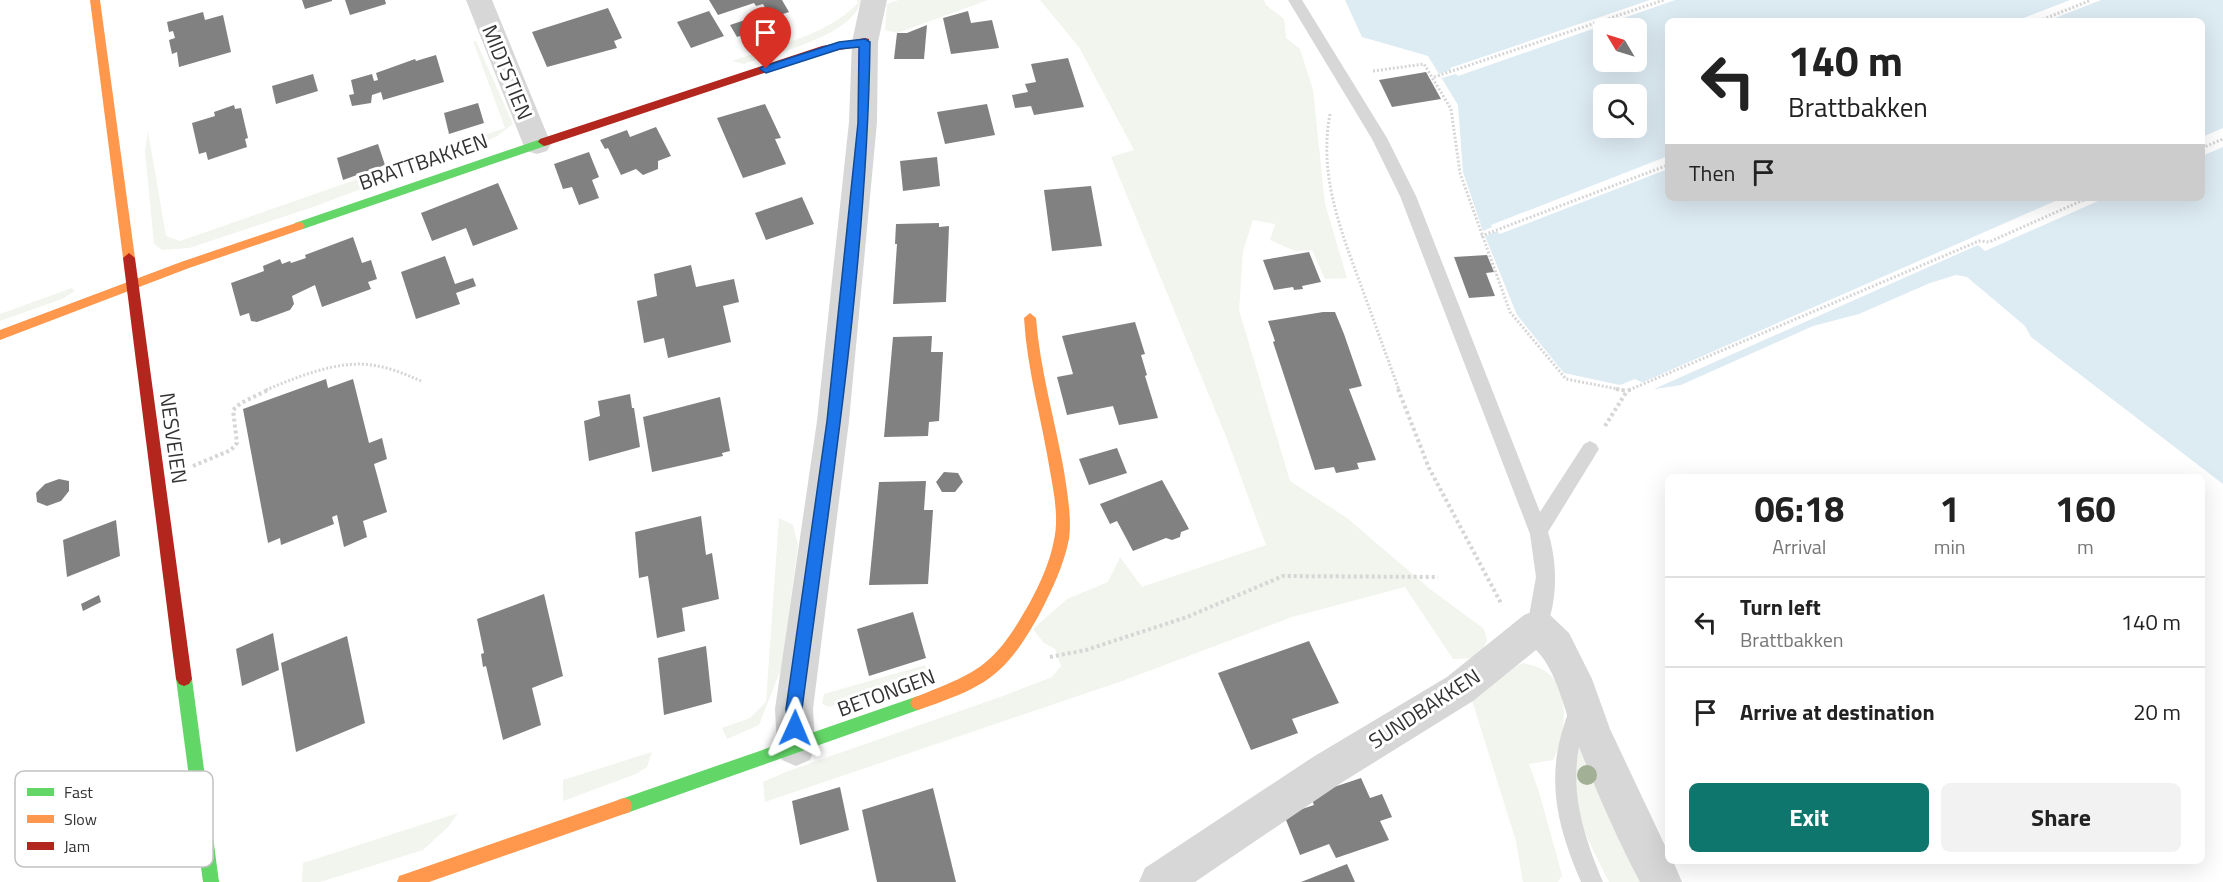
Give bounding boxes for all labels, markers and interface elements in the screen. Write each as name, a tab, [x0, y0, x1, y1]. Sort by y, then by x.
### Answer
pin	[740, 7, 791, 69]
icon: arrive	[749, 16, 782, 49]
north arrow	[1593, 18, 1647, 72]
map controls	[1593, 18, 1647, 138]
street label: MIDTSTIEN	[474, 19, 542, 125]
text: 140 m	[1788, 28, 1903, 92]
icon: left	[1689, 42, 1767, 120]
button: search	[1593, 84, 1647, 138]
text: Brattbakken	[1788, 86, 1928, 127]
street label: BRATTBAKKEN	[354, 124, 492, 198]
text: Then	[1689, 156, 1735, 190]
icon: arrive	[1747, 156, 1780, 189]
street label: NESVEIEN	[152, 390, 196, 486]
text: 06:18	[1754, 481, 1844, 536]
text: 1	[1940, 481, 1960, 536]
text: 160	[2055, 481, 2116, 536]
text: Arrival	[1772, 531, 1827, 562]
text: min	[1934, 531, 1966, 562]
text: m	[2077, 531, 2094, 562]
text: Turn left	[1740, 590, 1821, 624]
text: 140 m	[2121, 605, 2181, 639]
icon: left	[1689, 606, 1722, 639]
text: Brattbakken	[1740, 624, 1844, 655]
street label: BETONGEN	[833, 660, 939, 724]
street label: SUNDBAKKEN	[1362, 660, 1486, 756]
text: Arrive at destination	[1740, 695, 1935, 729]
text: 20 m	[2133, 695, 2181, 729]
position arrow	[763, 696, 827, 760]
icon: arrive	[1689, 696, 1722, 729]
legend	[15, 771, 213, 867]
text: Fast	[64, 780, 93, 804]
button: Exit	[1689, 783, 1929, 852]
button: Share	[1941, 783, 2181, 852]
text: Slow	[64, 807, 97, 831]
text: Jam	[64, 834, 90, 858]

